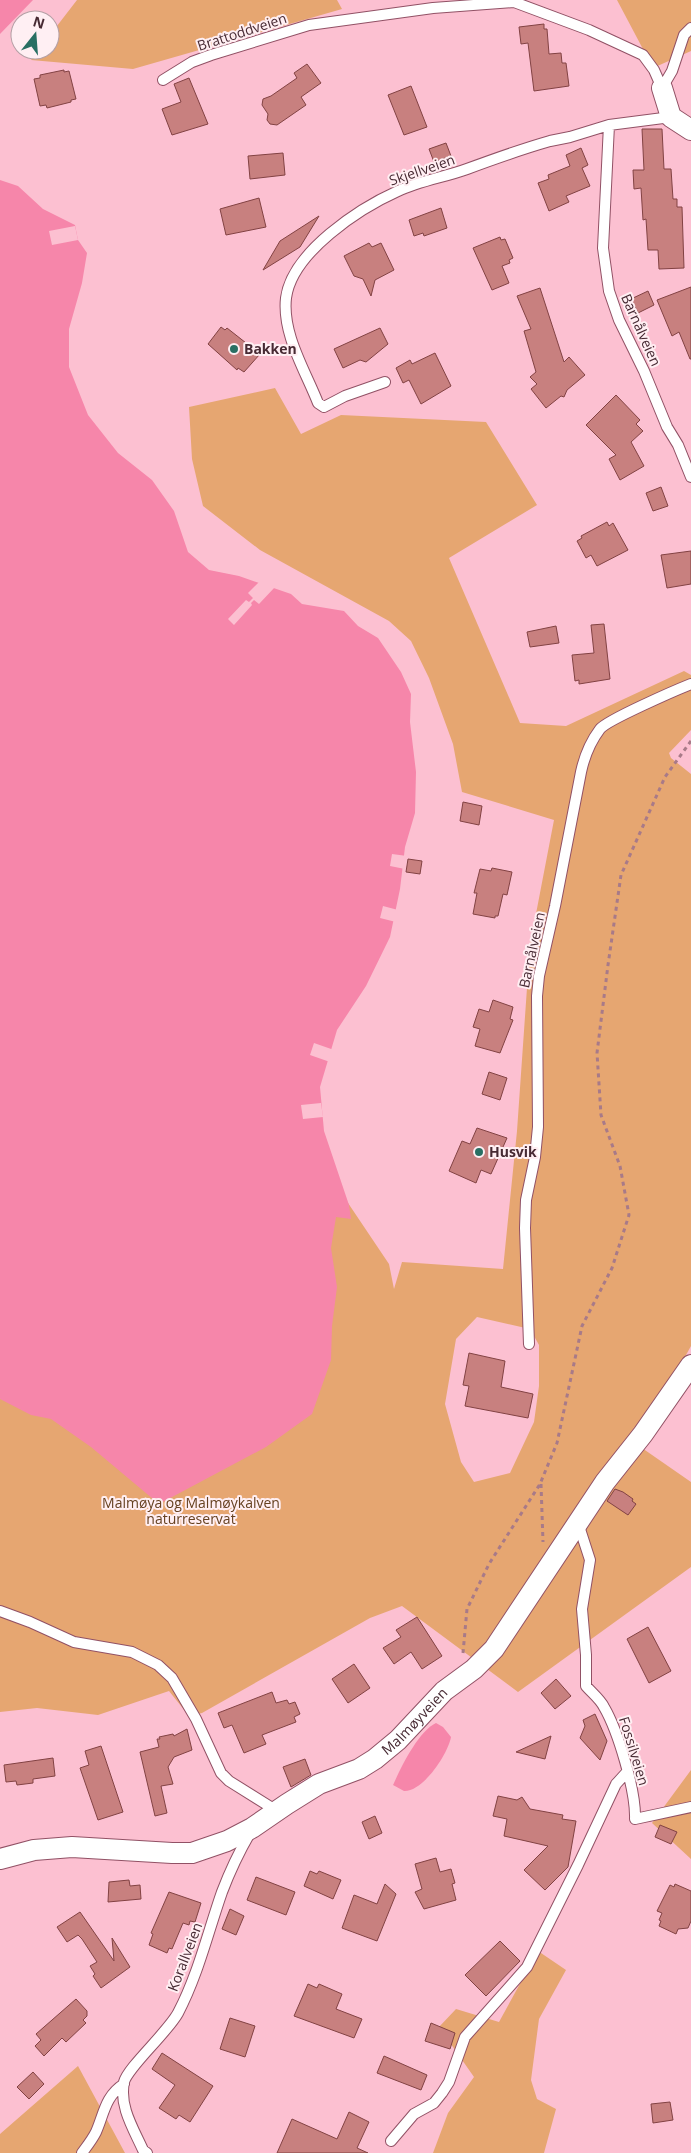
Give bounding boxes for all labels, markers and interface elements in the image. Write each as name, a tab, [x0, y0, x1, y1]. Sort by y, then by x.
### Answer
street label: Brattoddveien	[195, 8, 289, 55]
north arrow	[10, 10, 60, 60]
text: N	[31, 11, 47, 33]
street label: Skjellveien	[386, 149, 457, 190]
street label: Barnålveien	[617, 291, 666, 369]
place label: Bakken	[244, 339, 297, 358]
marker: Bakken	[228, 343, 240, 355]
street label: Barnålveien	[514, 910, 549, 990]
place label: Husvik	[489, 1142, 537, 1161]
marker: Husvik	[473, 1146, 485, 1158]
park label: Malmøya og Malmøykalven naturreservat	[102, 1493, 280, 1528]
street label: Malmøyveien	[377, 1683, 451, 1759]
street label: Fossilveien	[615, 1714, 654, 1788]
street label: Korallveien	[163, 1920, 206, 1994]

